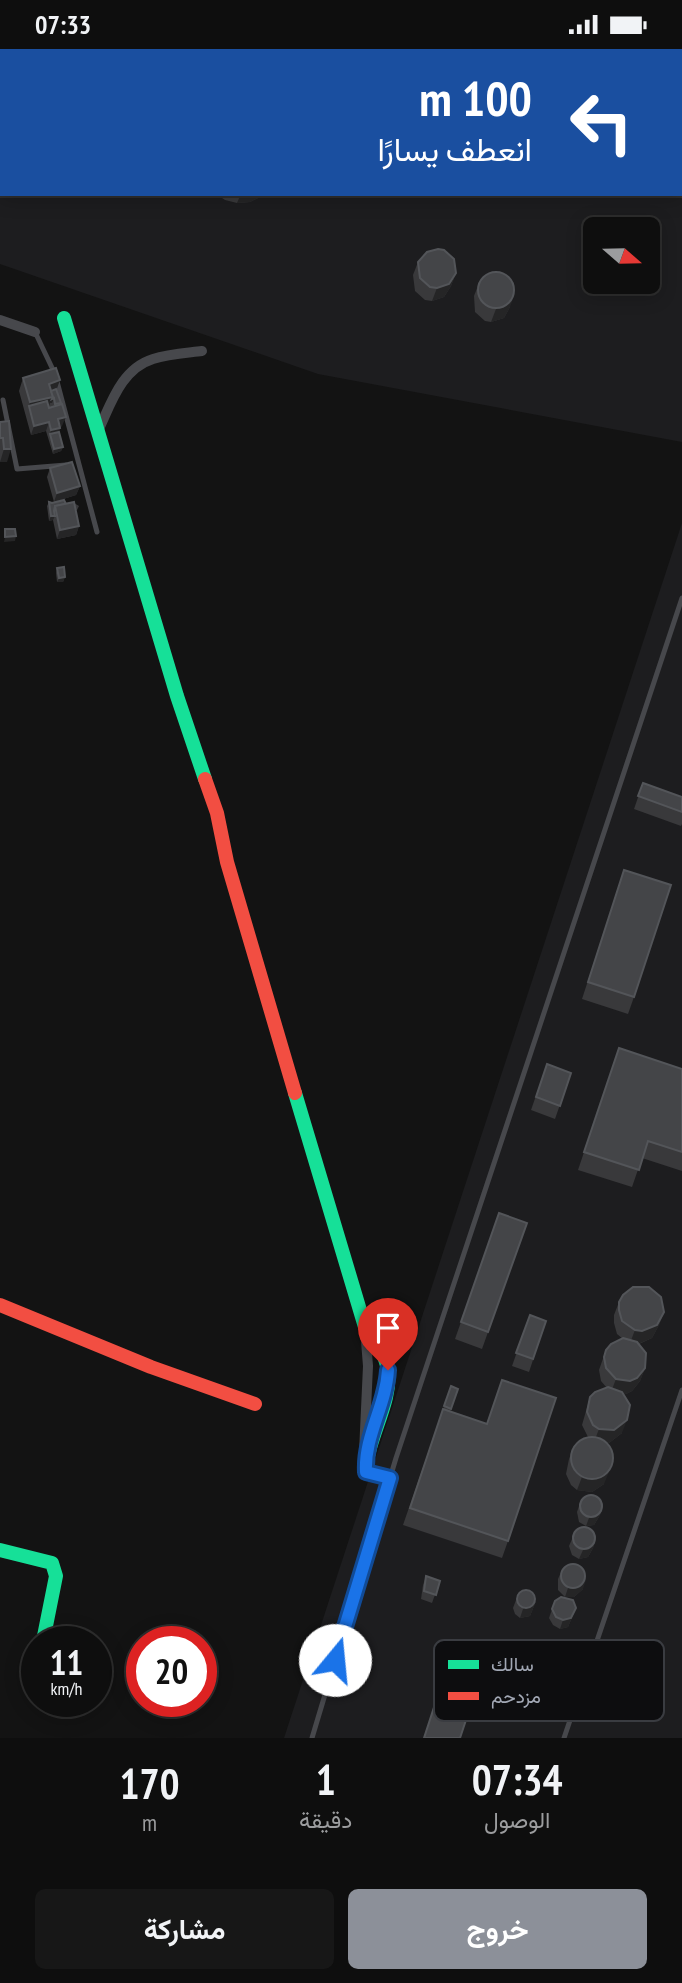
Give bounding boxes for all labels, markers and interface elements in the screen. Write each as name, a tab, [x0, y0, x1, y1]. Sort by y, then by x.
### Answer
text: 07:33	[35, 8, 91, 41]
text: 100 m	[419, 66, 532, 130]
icon: left	[556, 77, 647, 168]
text: انعطف يسارًا	[377, 128, 532, 170]
north arrow	[583, 217, 660, 294]
map controls	[583, 217, 660, 294]
pin	[358, 1298, 418, 1370]
icon: arrive	[369, 1309, 407, 1347]
position arrow	[298, 1623, 372, 1697]
speed limit sign: 20	[126, 1626, 217, 1717]
text: 11	[50, 1639, 83, 1685]
legend	[434, 1640, 664, 1721]
text: سالك	[491, 1652, 534, 1676]
text: km/h	[51, 1677, 82, 1700]
text: مزدحم	[491, 1684, 541, 1709]
text: 1	[316, 1752, 336, 1807]
text: 07:34	[472, 1752, 563, 1807]
text: 170	[119, 1756, 180, 1811]
text: دقيقة	[299, 1805, 352, 1834]
text: الوصول	[484, 1805, 550, 1834]
text: m	[142, 1808, 157, 1837]
button: مشاركة	[35, 1889, 334, 1969]
button: خروج	[348, 1889, 647, 1969]

